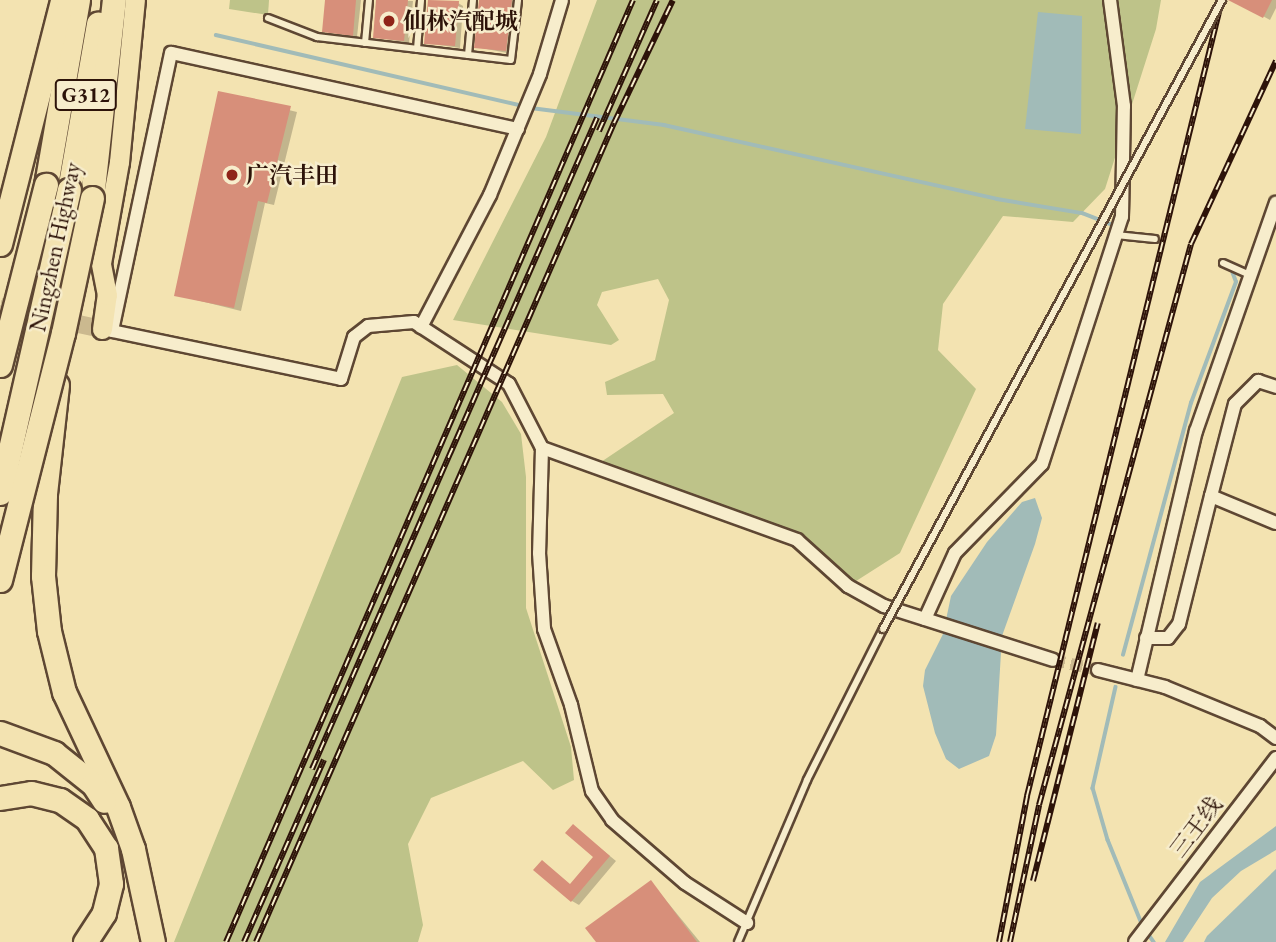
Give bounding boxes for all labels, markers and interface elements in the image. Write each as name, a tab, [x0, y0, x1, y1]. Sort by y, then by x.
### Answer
place label: 仙林汽配城	[403, 7, 518, 35]
marker: 仙林汽配城	[381, 13, 397, 29]
road number: G312	[55, 78, 118, 112]
street label: Ningzhen Highway	[24, 160, 86, 334]
place label: 广汽丰田	[246, 161, 338, 189]
marker: 广汽丰田	[224, 167, 240, 183]
street label: 三王线	[1164, 791, 1228, 863]

